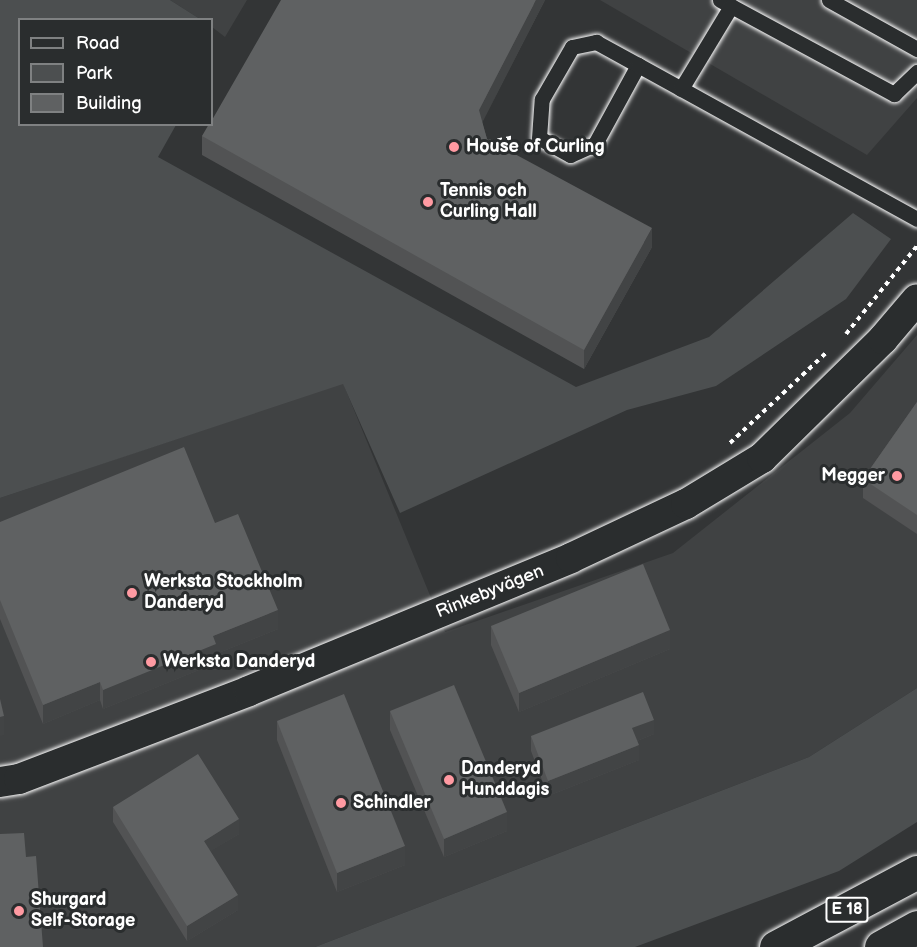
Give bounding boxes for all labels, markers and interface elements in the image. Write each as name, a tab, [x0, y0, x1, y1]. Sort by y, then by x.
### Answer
legend	[18, 18, 213, 126]
text: Road	[76, 33, 120, 54]
text: Park	[76, 63, 112, 84]
text: Building	[76, 93, 142, 114]
place label: House of Curling	[466, 136, 605, 158]
marker: House of Curling	[447, 140, 461, 154]
place label: Tennis och Curling Hall	[440, 181, 537, 224]
marker: Tennis och Curling Hall	[421, 195, 435, 209]
place label: Megger	[821, 465, 885, 487]
marker: Megger	[890, 469, 904, 483]
street label: Rinkebyvägen	[433, 561, 547, 623]
place label: Werksta Stockholm Danderyd	[144, 572, 303, 614]
marker: Werksta Stockholm Danderyd	[125, 586, 139, 600]
place label: Werksta Danderyd	[163, 651, 315, 673]
marker: Werksta Danderyd	[144, 655, 158, 669]
place label: Danderyd Hunddagis	[461, 759, 549, 802]
marker: Danderyd Hunddagis	[442, 773, 456, 787]
place label: Schindler	[353, 792, 431, 814]
marker: Schindler	[334, 796, 348, 810]
place label: Shurgard Self-Storage	[31, 890, 135, 932]
road number: E 18	[824, 897, 870, 923]
marker: Shurgard Self-Storage	[12, 904, 26, 918]

